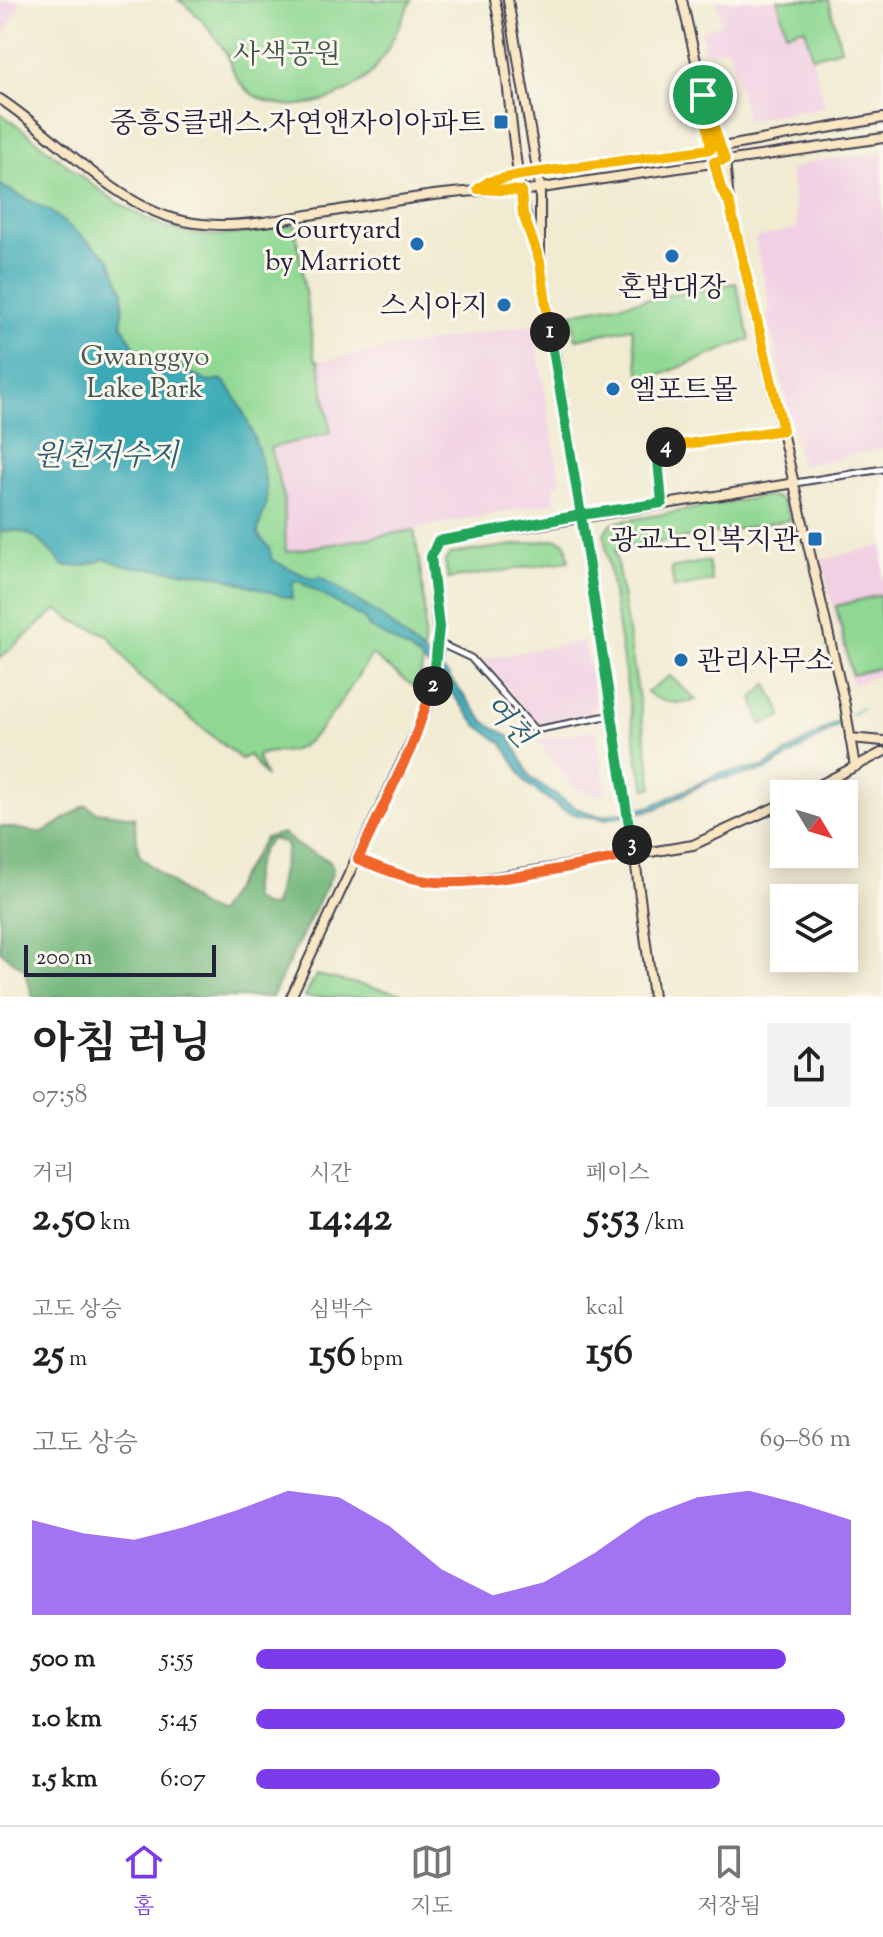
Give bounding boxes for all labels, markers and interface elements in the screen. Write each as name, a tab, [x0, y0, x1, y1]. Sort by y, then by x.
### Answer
park label: 사색공원	[233, 36, 341, 76]
pin	[669, 61, 737, 129]
icon: arrive	[681, 73, 725, 117]
place label: 중흥S클래스.자연앤자이아파트	[110, 105, 485, 145]
marker: 중흥S클래스.자연앤자이아파트	[492, 113, 510, 131]
place label: Courtyard by Marriott	[265, 211, 401, 283]
marker: Courtyard by Marriott	[408, 235, 426, 253]
marker: 혼밥대장	[663, 247, 681, 265]
place label: 혼밥대장	[618, 269, 726, 309]
place label: 스시아지	[380, 288, 488, 328]
marker: 스시아지	[495, 296, 513, 314]
pin: 1	[530, 312, 570, 352]
text: 1	[546, 316, 554, 348]
park label: Gwanggyo Lake Park	[81, 338, 209, 410]
place label: 엘포트몰	[629, 372, 737, 412]
marker: 엘포트몰	[604, 380, 622, 398]
pin: 4	[646, 427, 686, 467]
text: 4	[660, 431, 672, 463]
water label: 원천저수지	[34, 436, 180, 479]
place label: 광교노인복지관	[610, 522, 799, 562]
marker: 광교노인복지관	[806, 530, 824, 548]
place label: 관리사무소	[697, 643, 832, 683]
marker: 관리사무소	[672, 651, 690, 669]
pin: 2	[413, 666, 453, 706]
text: 2	[428, 670, 438, 702]
water label: 여천	[472, 687, 544, 760]
north arrow	[770, 780, 858, 868]
map controls	[770, 780, 858, 972]
pin: 3	[612, 825, 652, 865]
text: 3	[628, 829, 636, 861]
button: layers	[770, 884, 858, 972]
scale bar	[24, 941, 216, 977]
text: 200 m	[36, 943, 92, 975]
text: 아침 러닝	[32, 1015, 211, 1078]
button: share	[767, 1023, 851, 1107]
text: 07:58	[32, 1077, 87, 1114]
text: 거리	[32, 1159, 75, 1191]
text: 시간	[309, 1159, 352, 1191]
text: 페이스	[586, 1159, 650, 1191]
text: 2.50	[32, 1191, 96, 1248]
text: 14:42	[309, 1191, 392, 1248]
text: 5:53	[586, 1191, 640, 1248]
text: km	[96, 1208, 131, 1240]
text: /km	[640, 1208, 684, 1240]
text: kcal	[586, 1293, 624, 1325]
text: 고도 상승	[32, 1295, 122, 1327]
text: 심박수	[309, 1295, 373, 1327]
text: 156	[586, 1325, 633, 1382]
text: 25	[32, 1327, 64, 1384]
text: 156	[309, 1327, 356, 1384]
text: m	[64, 1344, 87, 1376]
text: bpm	[356, 1344, 403, 1376]
text: 69–86 m	[759, 1421, 851, 1458]
text: 고도 상승	[32, 1426, 138, 1463]
text: 500 m	[32, 1641, 95, 1678]
text: 5:55	[160, 1641, 194, 1678]
text: 1.0 km	[32, 1701, 102, 1738]
text: 5:45	[160, 1701, 198, 1738]
text: 1.5 km	[32, 1761, 98, 1798]
text: 6:07	[160, 1761, 206, 1798]
tab: 홈	[122, 1840, 166, 1924]
tab: 지도	[410, 1840, 454, 1924]
tab: 저장됨	[697, 1840, 761, 1924]

